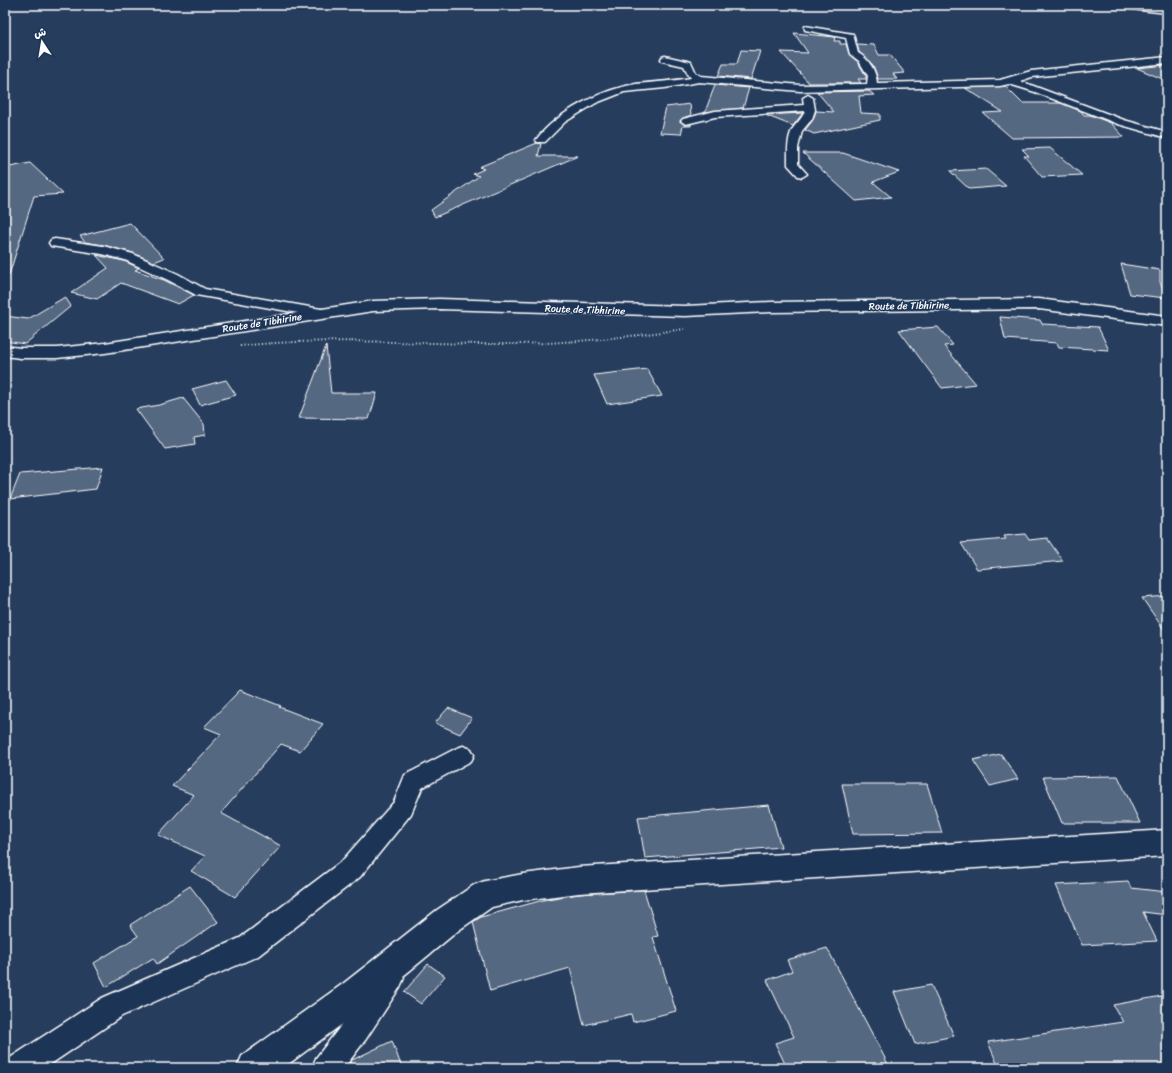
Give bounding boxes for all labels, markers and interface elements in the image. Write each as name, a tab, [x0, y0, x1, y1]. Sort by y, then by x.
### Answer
north arrow	[22, 22, 62, 62]
text: ش	[32, 22, 48, 43]
street label: Route de Tibhirine	[869, 296, 949, 316]
street label: Route de Tibhirine	[544, 300, 625, 320]
street label: Route de Tibhirine	[221, 308, 303, 338]

